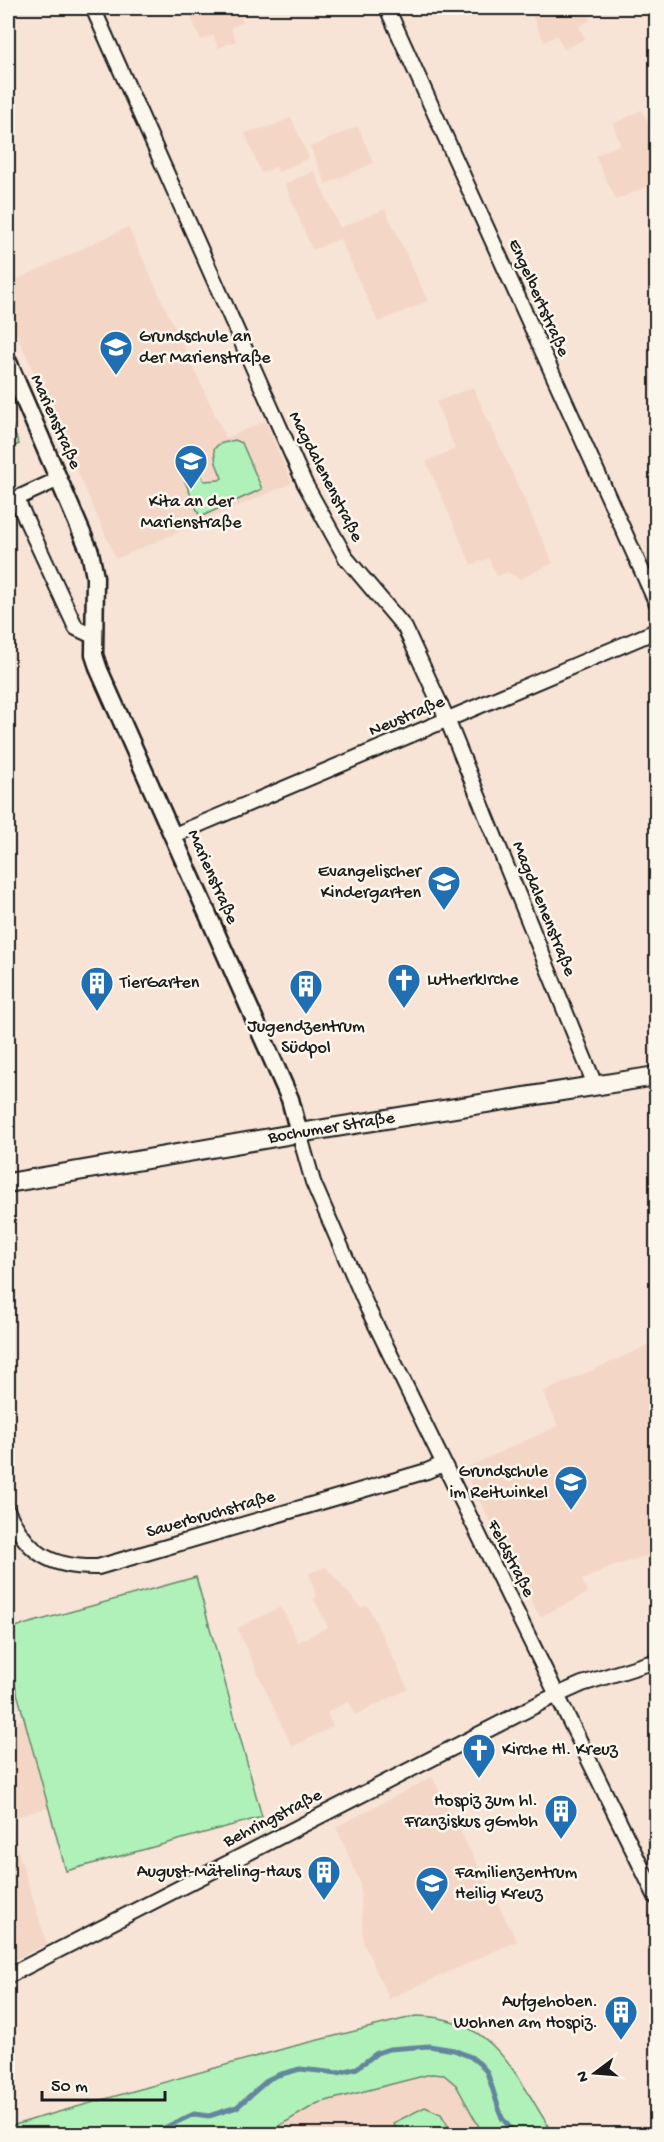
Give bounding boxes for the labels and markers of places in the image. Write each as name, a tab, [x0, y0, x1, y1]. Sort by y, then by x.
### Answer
place label: Grundschule an der Marienstraße	[139, 327, 271, 369]
school or university icon: Grundschule an der Marienstraße	[98, 329, 134, 376]
school or university icon: Kita an der Marienstraße	[173, 443, 209, 490]
place label: Kita an der Marienstraße	[140, 492, 242, 534]
place label: Evangelischer Kindergarten	[318, 862, 423, 904]
school or university icon: Evangelischer Kindergarten	[426, 864, 462, 911]
church icon: LutherkIrche	[386, 962, 422, 1009]
building icon: TierGarten	[79, 965, 115, 1012]
building icon: Jugendzentrum Südpol	[288, 968, 324, 1015]
place label: LutherkIrche	[427, 970, 519, 991]
place label: TierGarten	[119, 973, 200, 994]
place label: Jugendzentrum Südpol	[247, 1017, 365, 1059]
place label: Grundschule im Reitwinkel	[449, 1462, 549, 1504]
school or university icon: Grundschule im Reitwinkel	[553, 1464, 589, 1511]
church icon: Kirche Hl. Kreuz	[461, 1732, 497, 1779]
place label: Kirche Hl. Kreuz	[502, 1740, 619, 1761]
place label: Hospiz zum hl. Franziskus gGmbh	[403, 1791, 538, 1833]
building icon: Hospiz zum hl. Franziskus gGmbh	[543, 1793, 579, 1840]
building icon: August-Mäteling-Haus	[306, 1854, 342, 1901]
place label: August-Mäteling-Haus	[137, 1862, 302, 1883]
place label: Familienzentrum Heilig Kreuz	[454, 1863, 578, 1905]
school or university icon: Familienzentrum Heilig Kreuz	[414, 1865, 450, 1912]
place label: Aufgehoben. Wohnen am Hospiz.	[453, 1992, 598, 2034]
building icon: Aufgehoben. Wohnen am Hospiz.	[603, 1994, 639, 2041]

